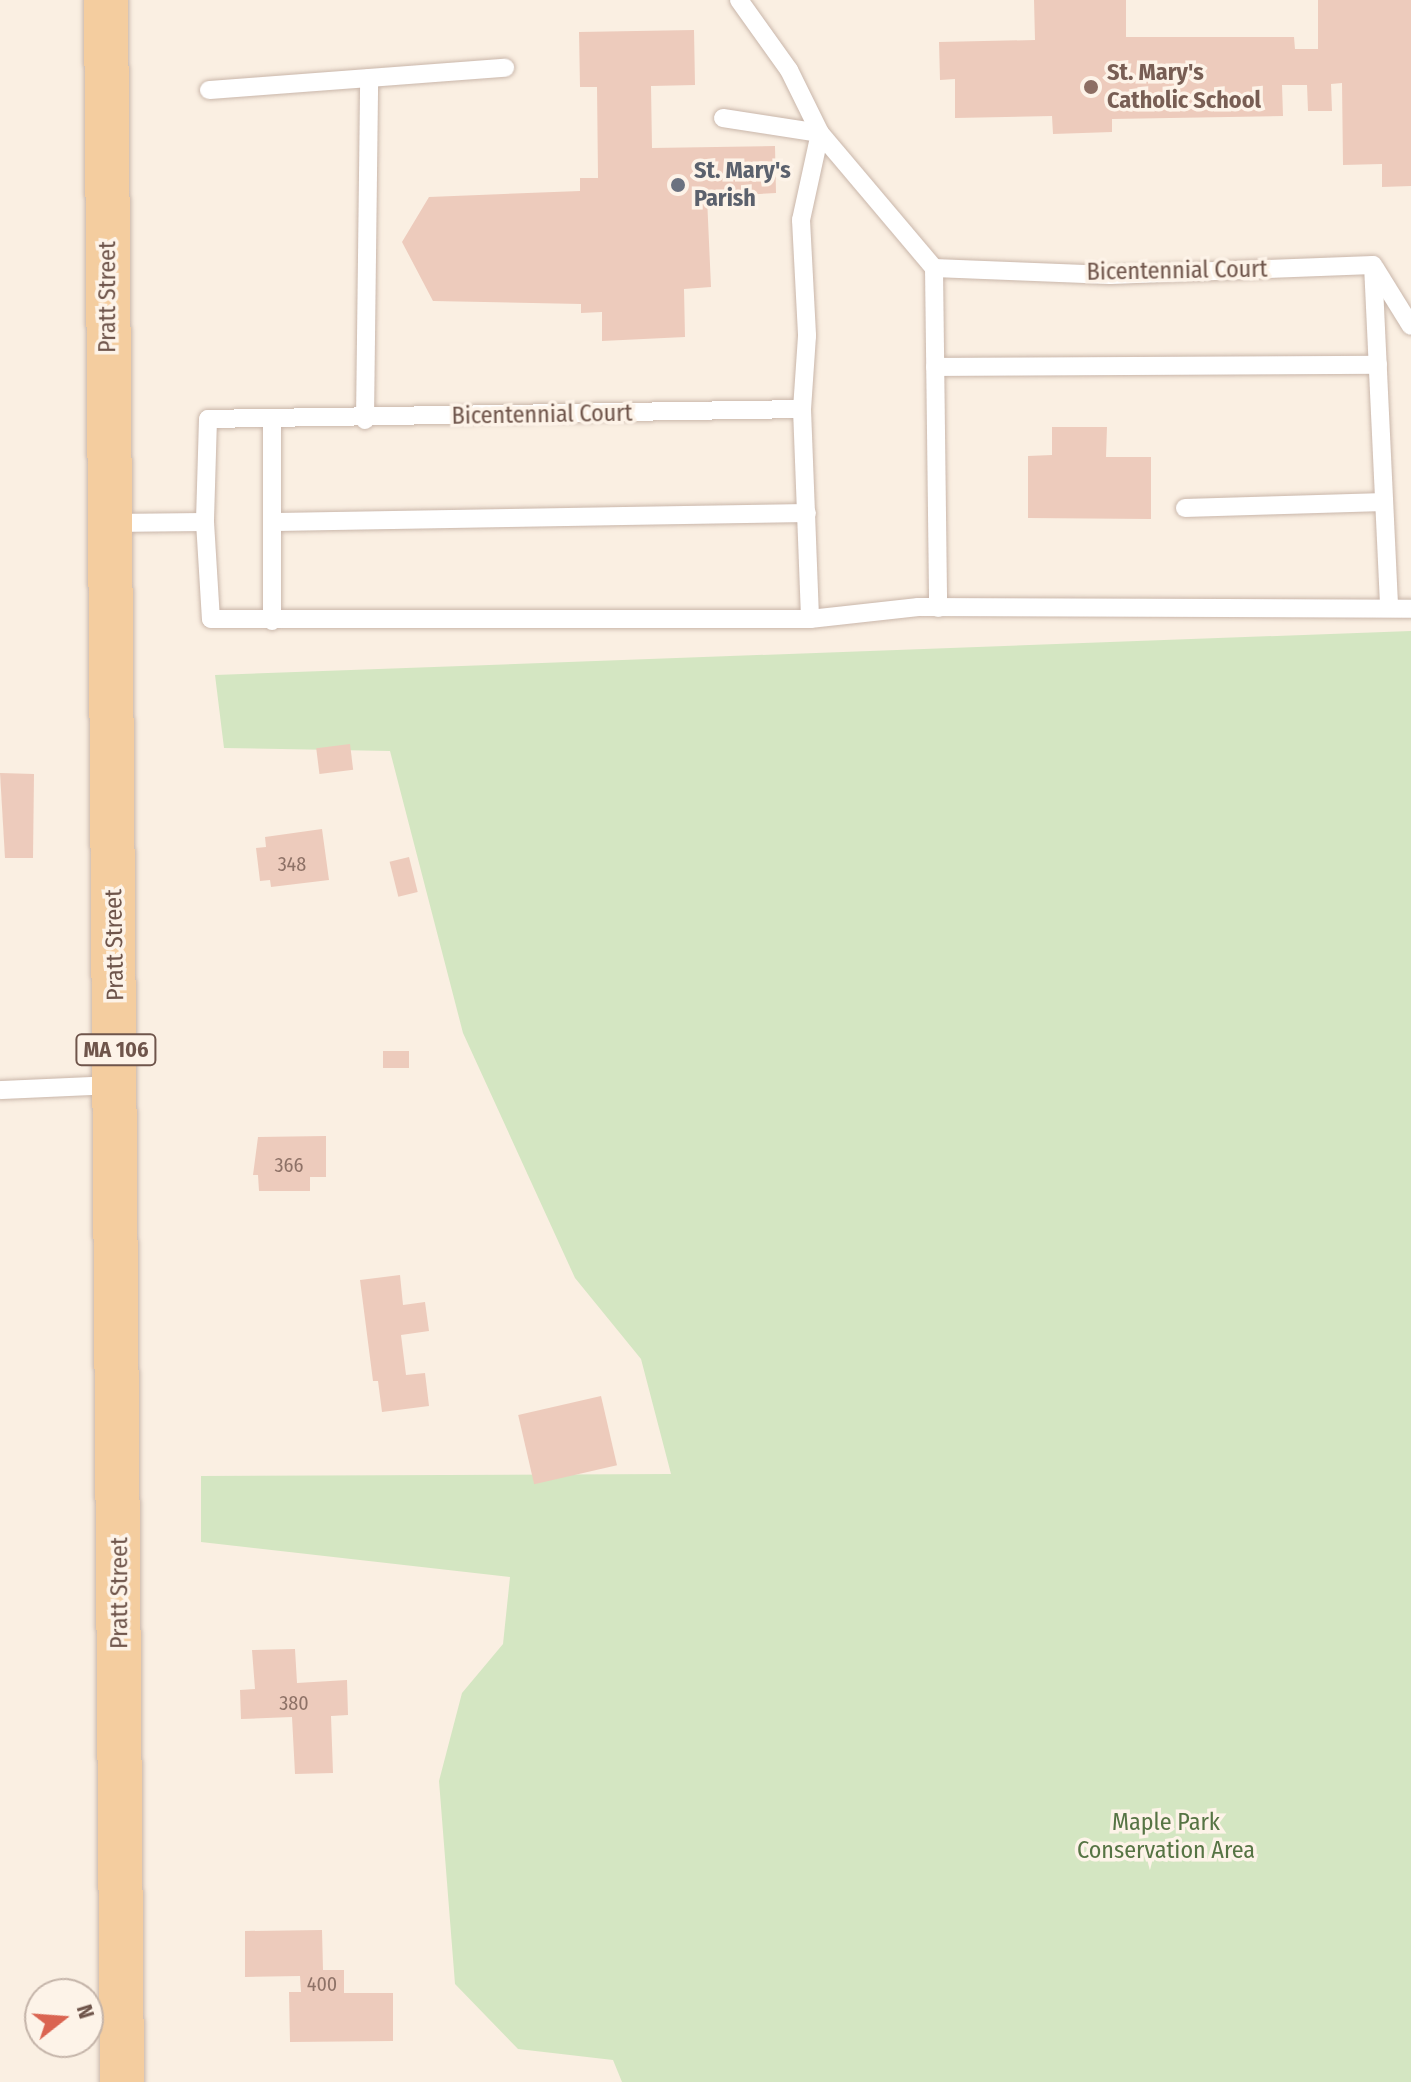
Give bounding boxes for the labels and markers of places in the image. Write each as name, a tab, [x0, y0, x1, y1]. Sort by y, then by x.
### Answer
place label: St. Mary's Catholic School	[1107, 59, 1261, 115]
marker: St. Mary's Catholic School	[1082, 78, 1100, 96]
place label: St. Mary's Parish	[694, 157, 791, 213]
marker: St. Mary's Parish	[669, 176, 687, 194]

